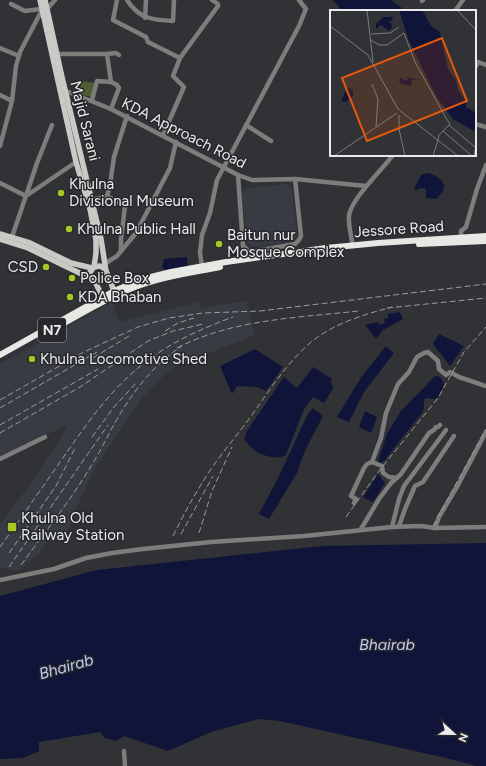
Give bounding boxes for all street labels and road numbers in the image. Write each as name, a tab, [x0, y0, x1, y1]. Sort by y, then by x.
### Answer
street label: Majid Sarani	[66, 79, 104, 163]
street label: KDA Approach Road	[119, 94, 249, 172]
street label: Jessore Road	[353, 217, 445, 241]
road number: N7	[38, 318, 66, 342]

